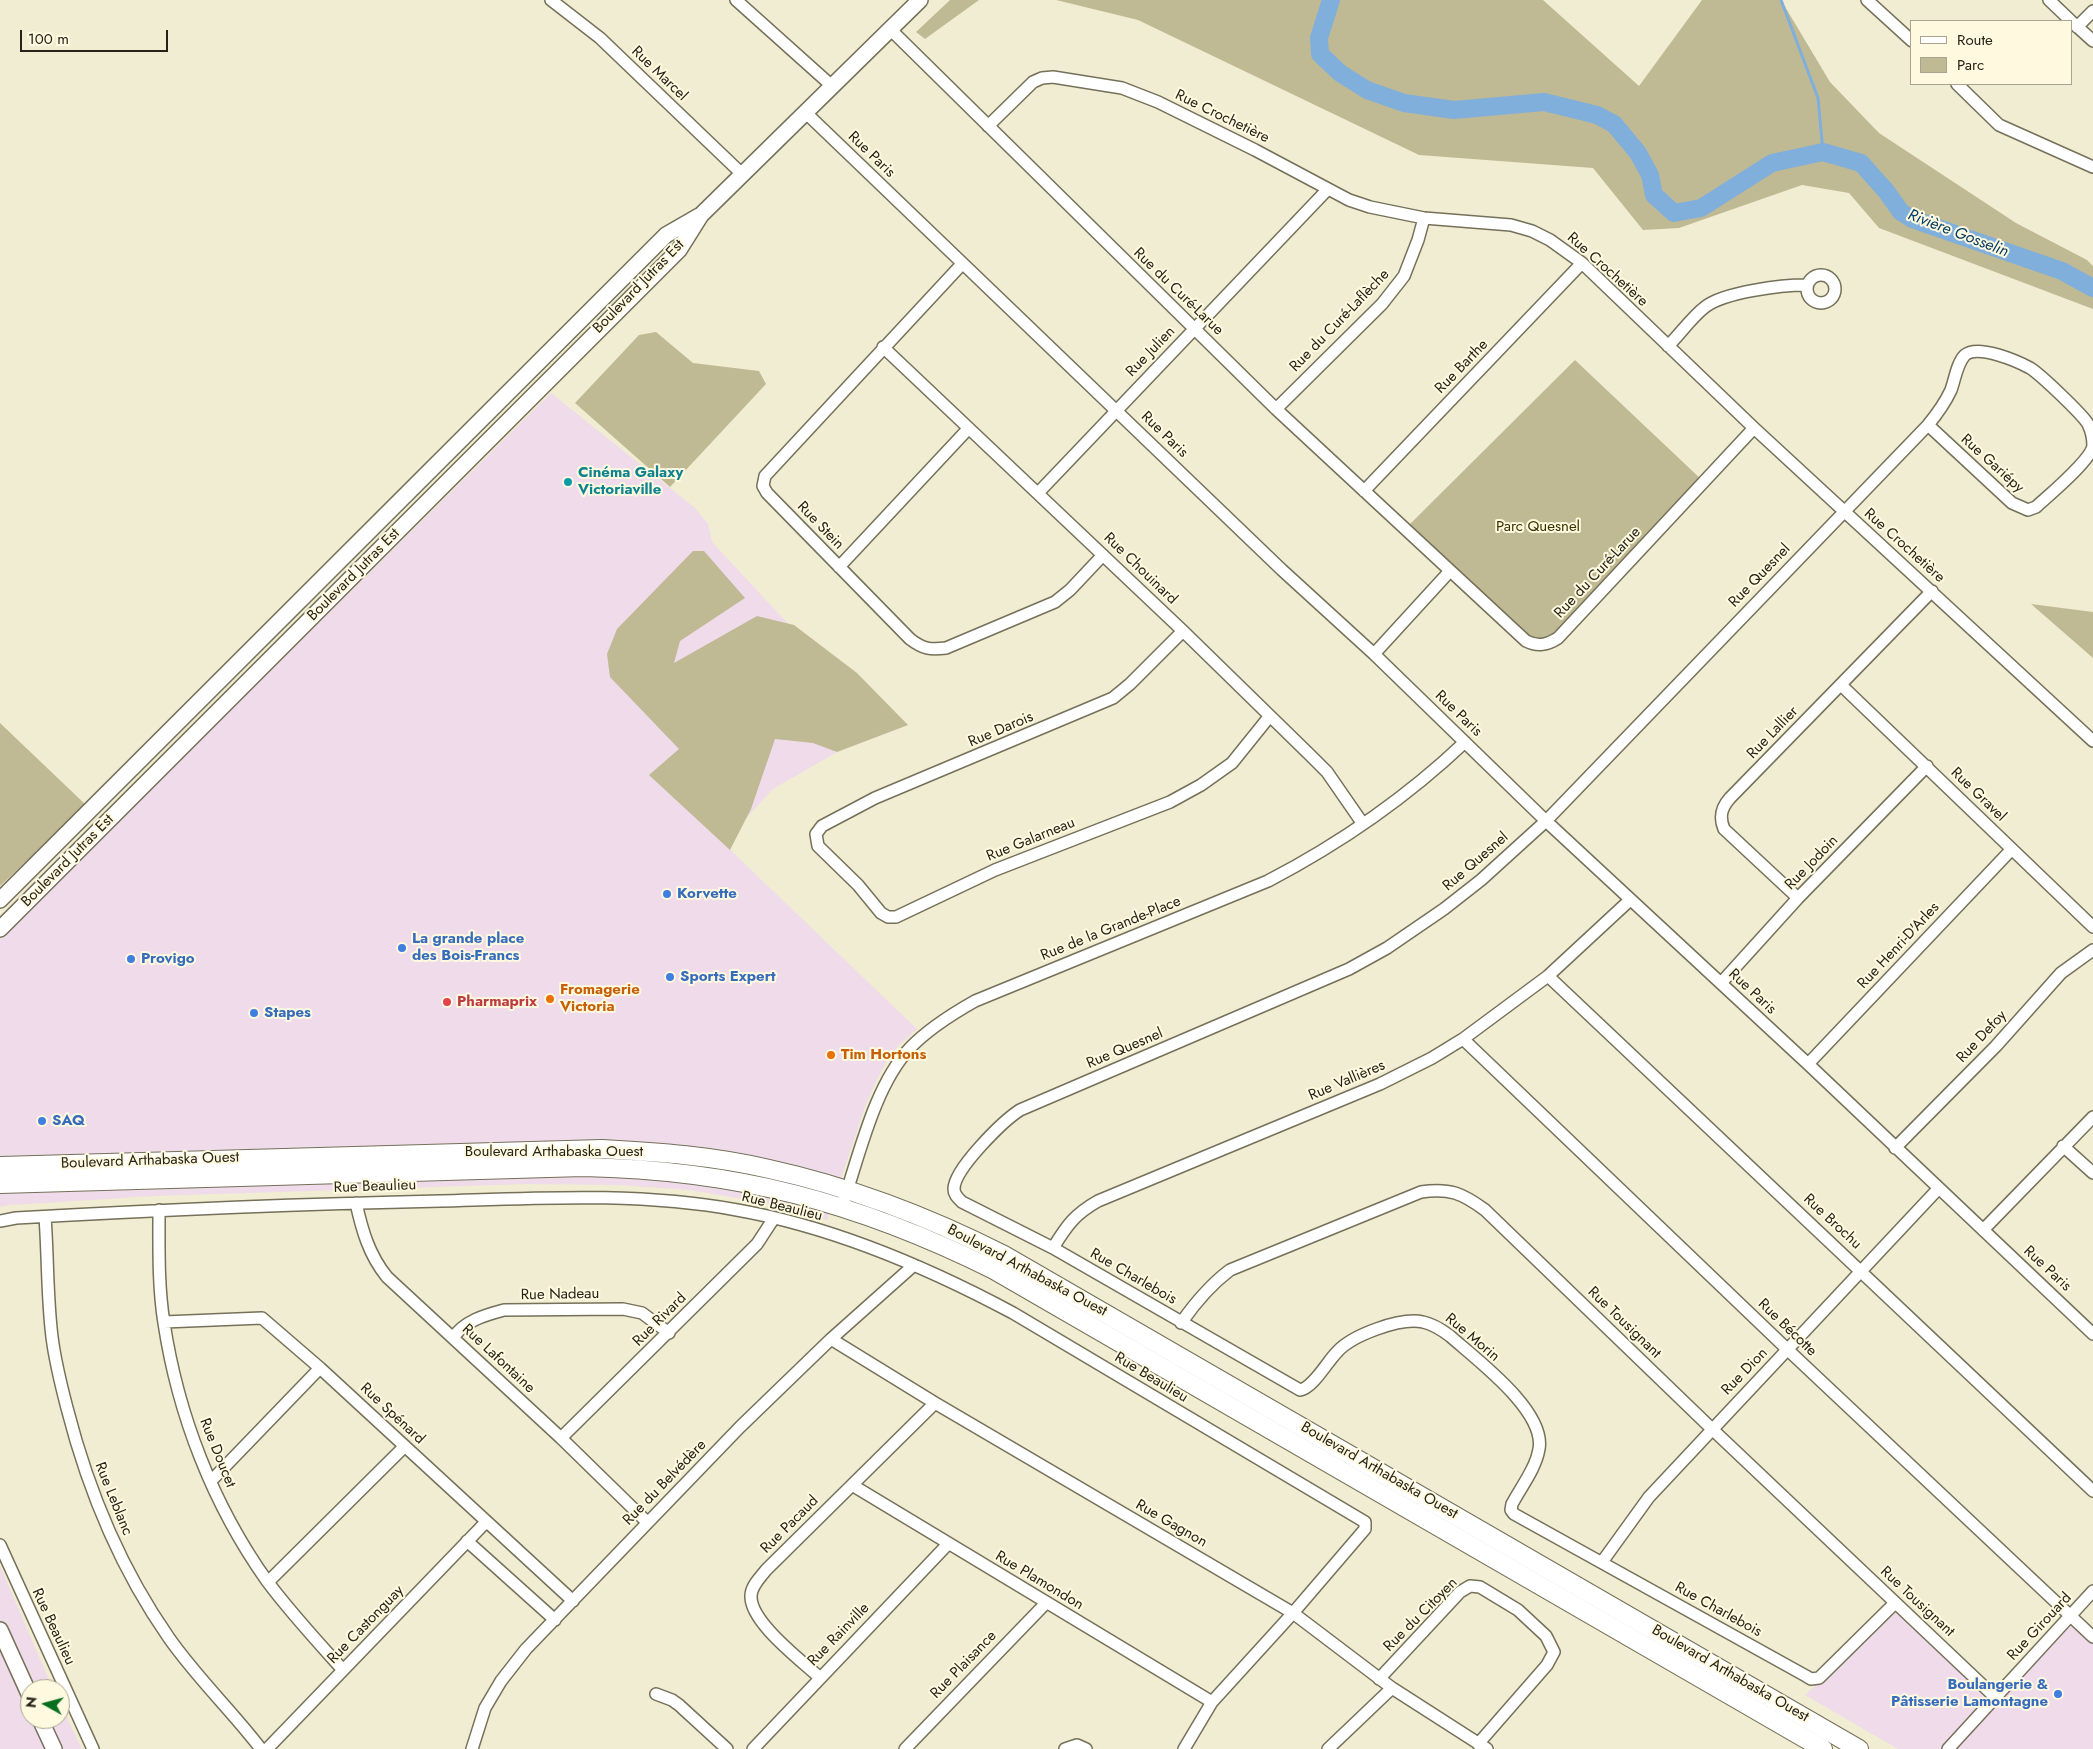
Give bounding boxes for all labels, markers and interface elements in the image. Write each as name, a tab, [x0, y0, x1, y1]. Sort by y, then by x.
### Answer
scale bar	[22, 20, 170, 52]
legend	[1910, 20, 2073, 85]
text: 100 m	[28, 28, 69, 50]
text: Route	[1957, 29, 1993, 51]
street label: Rue Marcel	[627, 43, 691, 105]
text: Parc	[1957, 54, 1984, 76]
street label: Rue Crochetière	[1172, 86, 1272, 148]
street label: Rue Paris	[844, 128, 898, 182]
water label: Rivière Gosselin	[1905, 206, 2011, 262]
street label: Rue Crochetière	[1563, 229, 1651, 311]
street label: Boulevard Jutras Est	[590, 236, 688, 338]
street label: Rue du Curé-Larue	[1129, 245, 1227, 339]
street label: Rue du Curé-Laflèche	[1286, 266, 1394, 376]
street label: Rue Julien	[1123, 323, 1179, 381]
street label: Rue Barthe	[1432, 336, 1492, 398]
street label: Rue Paris	[1137, 408, 1191, 462]
street label: Rue Gariépy	[1957, 431, 2027, 497]
place label: Cinéma Galaxy Victoriaville	[578, 464, 683, 499]
marker: Cinéma Galaxy Victoriaville	[562, 476, 574, 488]
street label: Rue Stein	[793, 498, 847, 554]
street label: Rue Crochetière	[1860, 505, 1948, 587]
park label: Parc Quesnel	[1496, 518, 1580, 536]
street label: Rue du Curé-Larue	[1551, 524, 1645, 622]
street label: Boulevard Jutras Est	[304, 525, 404, 625]
street label: Rue Chouinard	[1099, 529, 1181, 609]
street label: Rue Quesnel	[1725, 541, 1795, 611]
street label: Rue Paris	[1431, 687, 1485, 741]
street label: Rue Lallier	[1744, 703, 1802, 763]
street label: Rue Darois	[966, 708, 1036, 752]
street label: Rue Gravel	[1947, 764, 2009, 826]
street label: Boulevard Jutras Est	[18, 811, 118, 911]
street label: Rue Galarneau	[984, 814, 1078, 866]
street label: Rue Quesnel	[1440, 829, 1512, 895]
street label: Rue Jodoin	[1782, 832, 1842, 894]
place label: Korvette	[677, 885, 737, 903]
marker: Korvette	[661, 888, 673, 900]
street label: Rue de la Grande-Place	[1038, 893, 1184, 965]
street label: Rue Henri-D'Arles	[1854, 899, 1944, 993]
place label: La grande place des Bois-Francs	[412, 930, 524, 965]
marker: La grande place des Bois-Francs	[396, 942, 408, 954]
place label: Provigo	[141, 950, 195, 968]
marker: Provigo	[125, 953, 137, 965]
street label: Rue Paris	[1724, 965, 1780, 1019]
place label: Sports Expert	[680, 968, 776, 986]
marker: Sports Expert	[664, 971, 676, 983]
place label: Fromagerie Victoria	[560, 981, 640, 1016]
place label: Pharmaprix	[457, 993, 537, 1011]
marker: Fromagerie Victoria	[544, 993, 556, 1005]
marker: Pharmaprix	[441, 996, 453, 1008]
place label: Stapes	[264, 1004, 311, 1022]
marker: Stapes	[248, 1007, 260, 1019]
street label: Rue Defoy	[1953, 1007, 2011, 1067]
street label: Rue Quesnel	[1084, 1025, 1166, 1073]
place label: Tim Hortons	[841, 1046, 926, 1064]
marker: Tim Hortons	[825, 1049, 837, 1061]
street label: Rue Vallières	[1306, 1057, 1388, 1105]
place label: SAQ	[52, 1112, 85, 1130]
marker: SAQ	[36, 1115, 48, 1127]
street label: Boulevard Arthabaska Ouest	[465, 1143, 643, 1161]
street label: Boulevard Arthabaska Ouest	[61, 1149, 239, 1173]
street label: Rue Beaulieu	[333, 1177, 417, 1197]
street label: Rue Beaulieu	[740, 1188, 824, 1226]
street label: Rue Brochu	[1799, 1191, 1865, 1253]
street label: Boulevard Arthabaska Ouest	[944, 1221, 1110, 1321]
street label: Rue Paris	[2019, 1242, 2075, 1296]
street label: Rue Charlebois	[1087, 1245, 1179, 1309]
street label: Rue Tousignant	[1584, 1283, 1664, 1363]
street label: Rue Nadeau	[520, 1285, 600, 1305]
street label: Rue Rivard	[629, 1289, 691, 1351]
street label: Rue Bécotte	[1754, 1296, 1820, 1360]
street label: Rue Morin	[1441, 1310, 1503, 1366]
street label: Rue Lafontaine	[458, 1321, 538, 1397]
street label: Rue Dion	[1718, 1345, 1772, 1399]
street label: Rue Beaulieu	[1111, 1349, 1191, 1407]
street label: Rue Spénard	[356, 1380, 428, 1448]
street label: Rue Doucet	[195, 1416, 239, 1490]
street label: Boulevard Arthabaska Ouest	[1297, 1419, 1461, 1523]
street label: Rue du Belvédère	[620, 1436, 710, 1530]
street label: Rue Leblanc	[90, 1460, 136, 1538]
street label: Rue Pacaud	[757, 1492, 823, 1558]
street label: Rue Gagnon	[1132, 1496, 1210, 1552]
street label: Rue Plamondon	[992, 1548, 1086, 1614]
street label: Rue Tousignant	[1876, 1563, 1958, 1641]
street label: Rue du Citoyen	[1380, 1574, 1462, 1656]
street label: Rue Charlebois	[1671, 1579, 1765, 1641]
street label: Rue Castonguay	[324, 1582, 408, 1668]
street label: Rue Beaulieu	[27, 1586, 79, 1668]
street label: Rue Girouard	[2004, 1589, 2076, 1665]
street label: Rue Rainville	[804, 1600, 874, 1670]
street label: Boulevard Arthabaska Ouest	[1648, 1622, 1812, 1726]
street label: Rue Plaisance	[927, 1627, 1001, 1703]
place label: Boulangerie & Pâtisserie Lamontagne	[1891, 1676, 2048, 1711]
north arrow	[20, 1679, 70, 1729]
marker: Boulangerie & Pâtisserie Lamontagne	[2052, 1688, 2064, 1700]
text: N	[21, 1696, 42, 1709]

